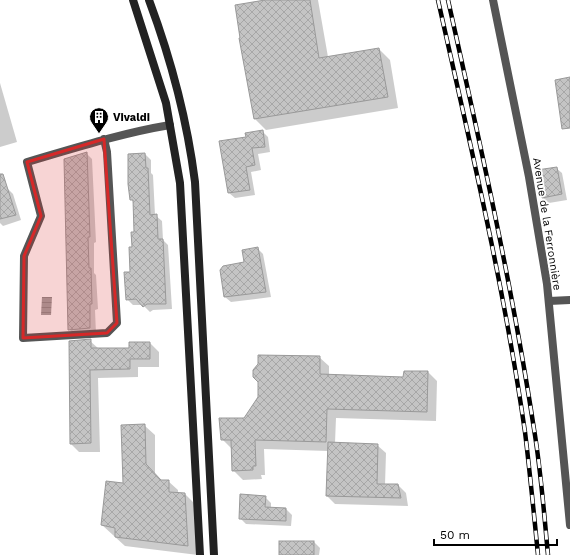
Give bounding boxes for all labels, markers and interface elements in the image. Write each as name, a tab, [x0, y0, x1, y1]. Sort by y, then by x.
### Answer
building icon: Vivaldi	[88, 106, 110, 134]
place label: Vivaldi	[113, 111, 150, 124]
street label: Avenue de la Ferronnière	[530, 157, 564, 291]
scale bar	[434, 521, 557, 547]
text: 50 m	[440, 528, 470, 542]

